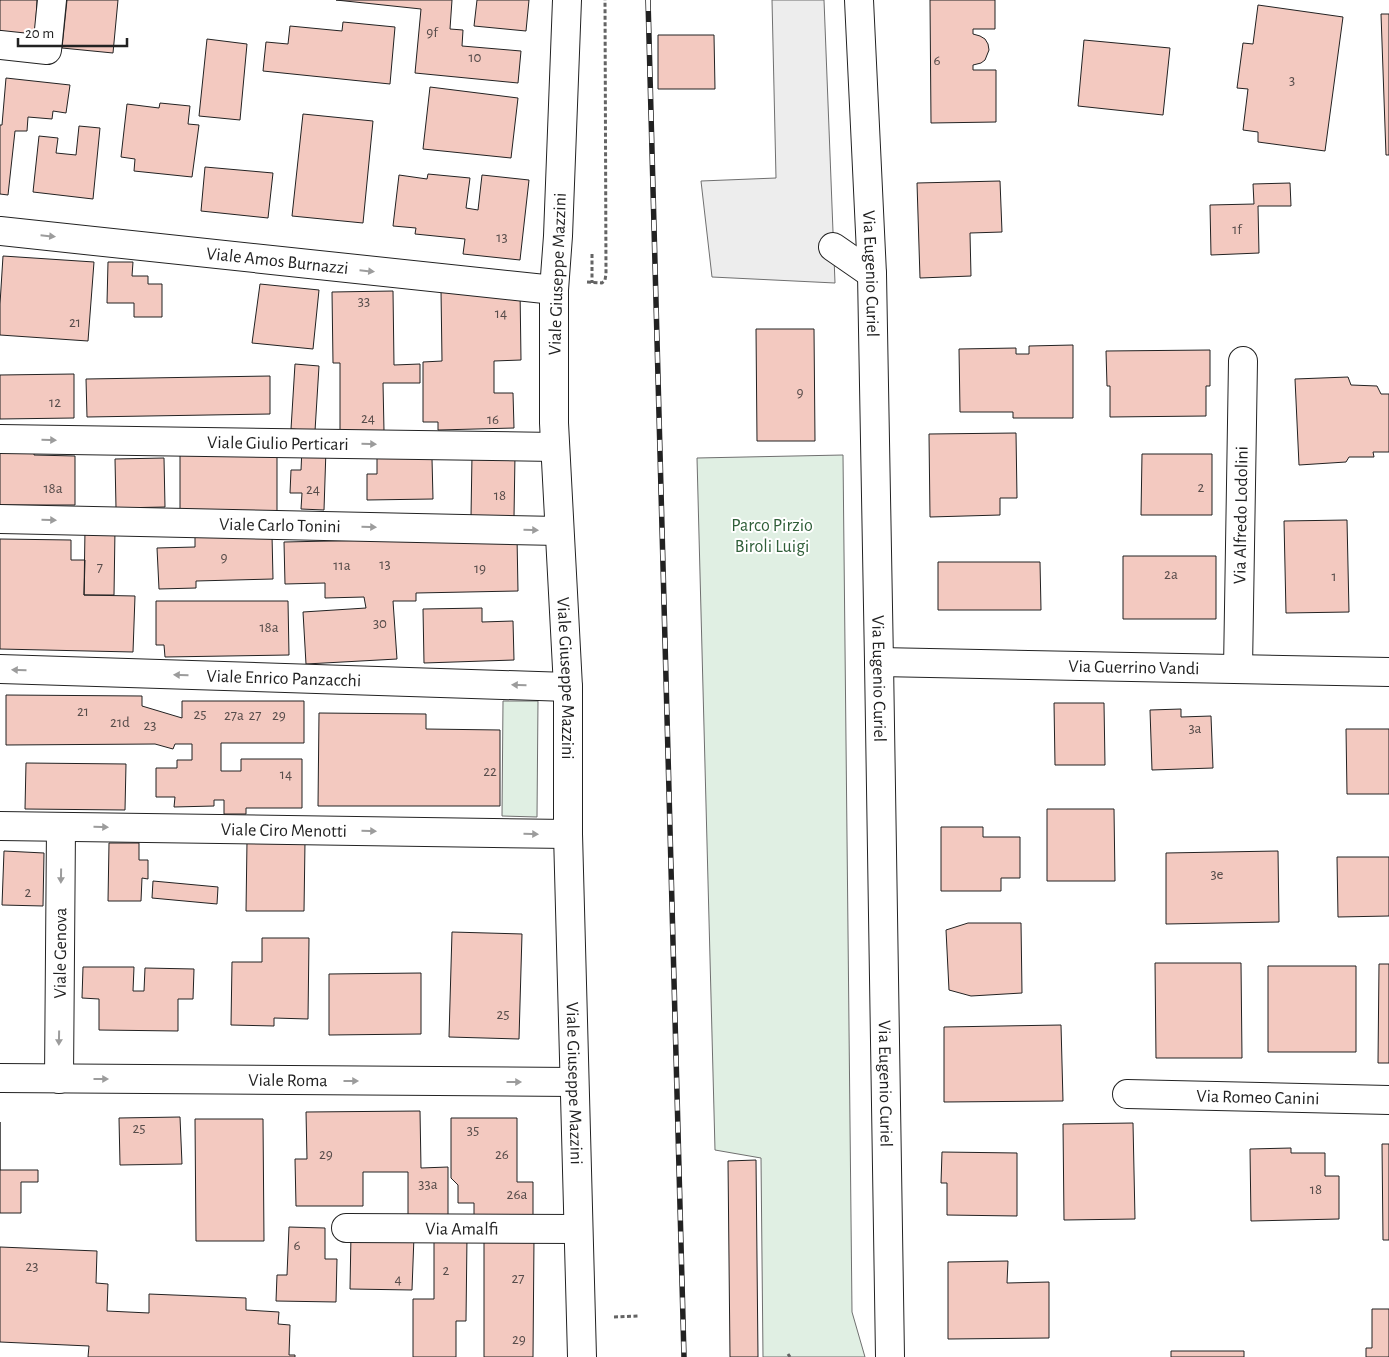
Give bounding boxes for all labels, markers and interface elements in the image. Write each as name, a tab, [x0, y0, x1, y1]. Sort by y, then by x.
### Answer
scale bar	[18, 15, 126, 47]
house number: 9f	[426, 25, 439, 40]
text: 20 m	[25, 26, 54, 41]
house number: 10	[468, 50, 482, 65]
house number: 6	[933, 53, 941, 68]
house number: 3	[1289, 73, 1295, 88]
street label: Viale Giuseppe Mazzini	[546, 192, 570, 356]
street label: Via Eugenio Curiel	[859, 210, 881, 337]
house number: 1f	[1232, 222, 1243, 237]
house number: 13	[496, 230, 508, 245]
one-way arrow	[41, 232, 57, 240]
street label: Viale Amos Burnazzi	[205, 245, 349, 278]
one-way arrow	[359, 267, 375, 275]
house number: 33	[358, 294, 370, 309]
house number: 14	[495, 306, 507, 321]
house number: 21	[69, 315, 81, 330]
house number: 9	[796, 385, 804, 400]
house number: 12	[49, 395, 61, 410]
house number: 24	[361, 411, 375, 426]
house number: 16	[487, 412, 499, 427]
street label: Viale Giulio Perticari	[207, 434, 349, 454]
one-way arrow	[41, 436, 57, 444]
one-way arrow	[361, 440, 377, 448]
street label: Via Alfredo Lodolini	[1231, 446, 1252, 584]
house number: 2	[1198, 480, 1205, 495]
house number: 18a	[43, 481, 63, 496]
house number: 24	[306, 482, 320, 497]
house number: 18	[494, 488, 506, 503]
street label: Viale Carlo Tonini	[219, 516, 341, 536]
one-way arrow	[41, 517, 57, 525]
park label: Parco Pirzio Biroli Luigi	[731, 517, 813, 556]
one-way arrow	[361, 523, 377, 531]
one-way arrow	[523, 527, 539, 535]
house number: 9	[220, 550, 228, 565]
house number: 13	[379, 557, 391, 572]
house number: 11a	[333, 558, 351, 573]
house number: 7	[97, 560, 103, 575]
house number: 19	[474, 561, 486, 576]
house number: 2a	[1164, 567, 1178, 582]
house number: 1	[1331, 569, 1337, 584]
street label: Viale Giuseppe Mazzini	[553, 597, 576, 760]
street label: Via Eugenio Curiel	[868, 615, 888, 742]
house number: 30	[373, 616, 387, 631]
house number: 18a	[259, 620, 279, 635]
street label: Via Guerrino Vandi	[1068, 658, 1200, 678]
one-way arrow	[11, 665, 27, 673]
street label: Viale Enrico Panzacchi	[206, 668, 361, 690]
one-way arrow	[173, 670, 189, 678]
one-way arrow	[511, 681, 527, 689]
house number: 21	[77, 704, 89, 719]
house number: 25	[193, 707, 207, 722]
house number: 27a	[224, 708, 244, 723]
house number: 27	[248, 708, 262, 723]
house number: 29	[272, 708, 286, 723]
house number: 21d	[110, 715, 130, 730]
house number: 23	[143, 718, 157, 733]
house number: 3a	[1188, 721, 1202, 736]
house number: 22	[483, 764, 497, 779]
house number: 14	[280, 767, 292, 782]
street label: Viale Ciro Menotti	[221, 821, 347, 841]
one-way arrow	[93, 824, 109, 832]
one-way arrow	[361, 828, 377, 836]
one-way arrow	[523, 830, 539, 838]
house number: 3e	[1210, 867, 1224, 882]
one-way arrow	[57, 868, 65, 884]
house number: 2	[25, 885, 32, 900]
street label: Viale Genova	[52, 907, 70, 999]
street label: Viale Giuseppe Mazzini	[562, 1002, 585, 1165]
house number: 25	[496, 1007, 510, 1022]
street label: Via Eugenio Curiel	[875, 1020, 895, 1147]
one-way arrow	[55, 1030, 63, 1046]
street label: Viale Roma	[248, 1072, 328, 1090]
one-way arrow	[93, 1076, 109, 1084]
one-way arrow	[343, 1077, 359, 1085]
one-way arrow	[506, 1078, 522, 1086]
street label: Via Romeo Canini	[1196, 1088, 1320, 1108]
house number: 25	[132, 1121, 146, 1136]
house number: 35	[467, 1123, 479, 1138]
house number: 29	[319, 1147, 333, 1162]
house number: 26	[495, 1147, 509, 1162]
house number: 33a	[418, 1177, 438, 1192]
house number: 18	[1310, 1182, 1322, 1197]
house number: 26a	[507, 1187, 527, 1202]
street label: Via Amalfi	[425, 1220, 499, 1239]
house number: 6	[293, 1238, 301, 1253]
house number: 23	[25, 1259, 39, 1274]
house number: 2	[443, 1263, 450, 1278]
house number: 27	[511, 1271, 525, 1286]
house number: 4	[394, 1272, 402, 1287]
house number: 29	[512, 1332, 526, 1347]

